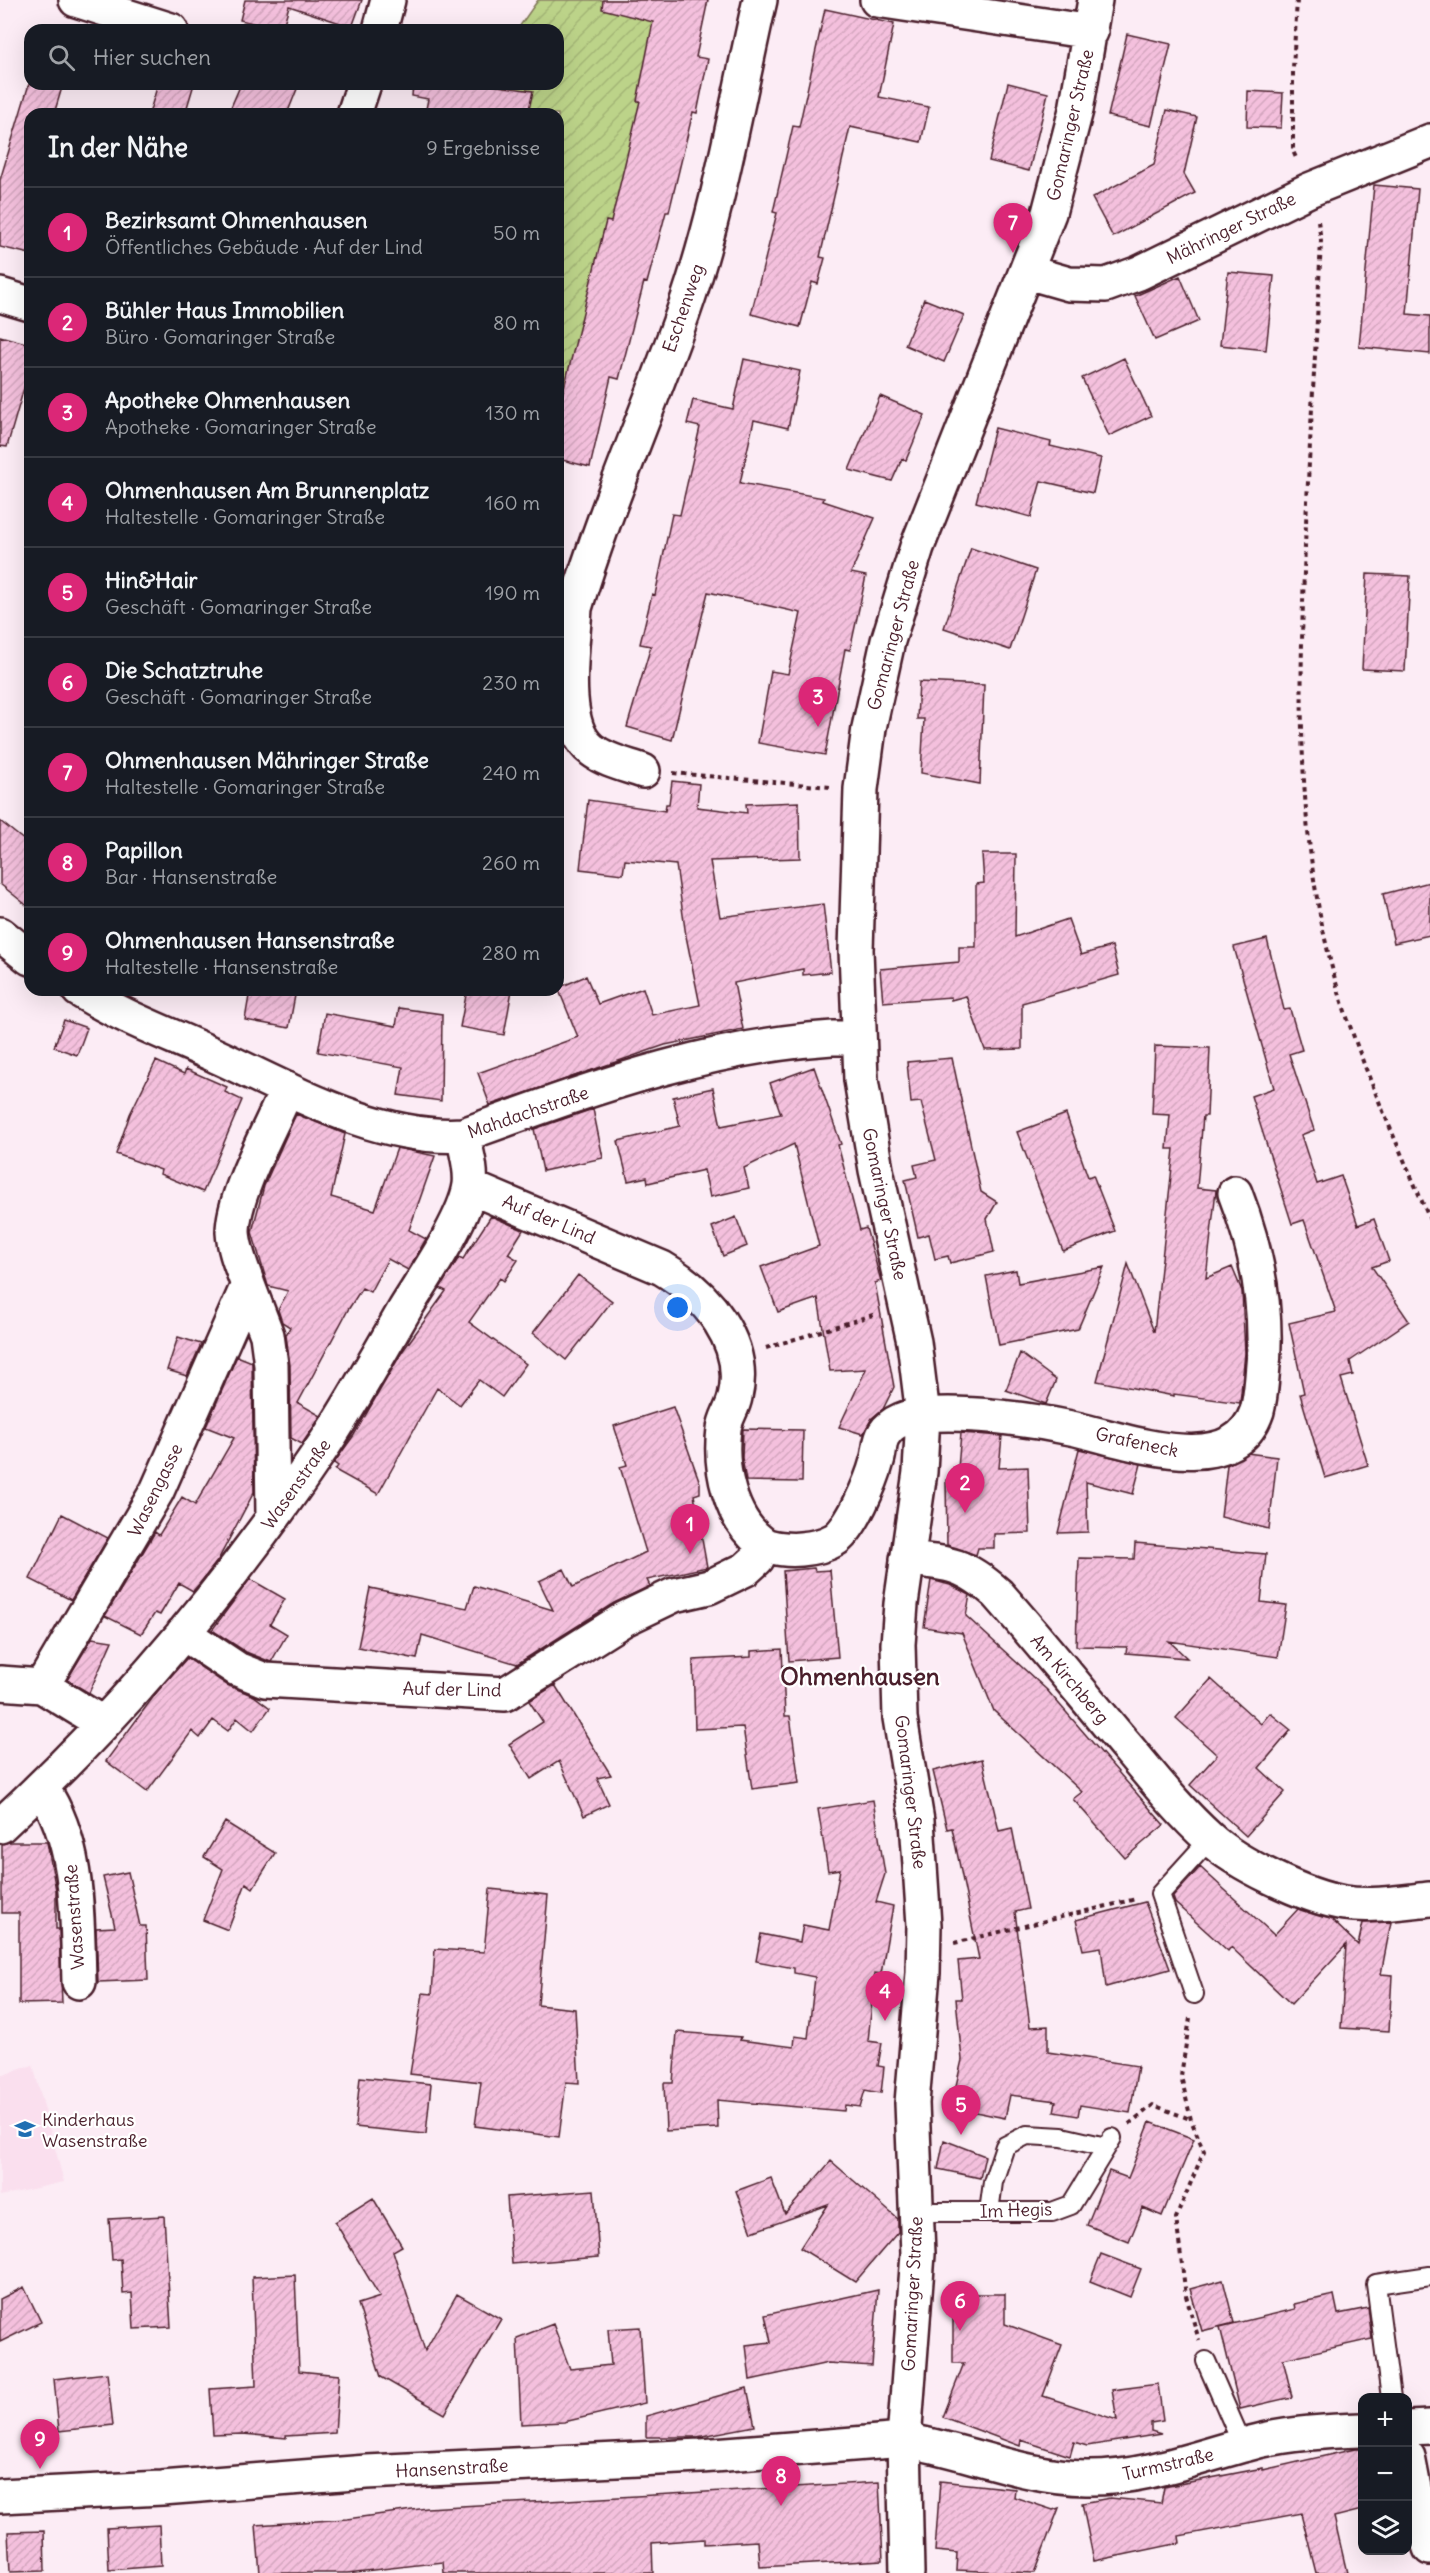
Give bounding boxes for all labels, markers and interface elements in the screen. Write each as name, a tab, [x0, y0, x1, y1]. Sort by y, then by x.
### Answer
search box	[24, 24, 564, 90]
icon: search	[45, 41, 78, 74]
text: Hier suchen	[93, 43, 211, 71]
street label: Gomaringer Straße	[1041, 47, 1099, 203]
text: In der Nähe	[48, 131, 188, 164]
text: 9 Ergebnisse	[426, 135, 540, 160]
street label: Mähringer Straße	[1163, 187, 1299, 269]
pin: 7	[994, 204, 1032, 253]
text: Bezirksamt Ohmenhausen	[105, 206, 367, 234]
text: 1	[64, 220, 71, 245]
text: 50 m	[493, 220, 540, 245]
text: Öffentliches Gebäude · Auf der Lind	[105, 234, 423, 259]
street label: Eschenweg	[657, 261, 709, 355]
text: Bühler Haus Immobilien	[105, 296, 344, 324]
text: 2	[62, 310, 73, 335]
text: 80 m	[493, 310, 540, 335]
text: Büro · Gomaringer Straße	[105, 324, 335, 349]
text: Apotheke Ohmenhausen	[105, 386, 350, 414]
text: 3	[62, 400, 73, 425]
text: 130 m	[485, 400, 540, 425]
text: Apotheke · Gomaringer Straße	[105, 414, 376, 439]
text: Ohmenhausen Am Brunnenplatz	[105, 476, 429, 504]
text: 4	[62, 490, 73, 515]
text: 160 m	[485, 490, 540, 515]
text: Haltestelle · Gomaringer Straße	[105, 504, 385, 529]
street label: Gomaringer Straße	[862, 557, 924, 713]
text: Hin&Hair	[105, 566, 198, 594]
text: 5	[62, 580, 73, 605]
text: 190 m	[485, 580, 540, 605]
text: Geschäft · Gomaringer Straße	[105, 594, 372, 619]
text: Die Schatztruhe	[105, 656, 263, 684]
text: 6	[62, 670, 73, 695]
text: 230 m	[482, 670, 540, 695]
pin: 3	[798, 678, 838, 727]
text: Geschäft · Gomaringer Straße	[105, 684, 372, 709]
text: Ohmenhausen Mähringer Straße	[105, 746, 429, 774]
text: 7	[63, 760, 72, 785]
text: 240 m	[482, 760, 540, 785]
text: Haltestelle · Gomaringer Straße	[105, 774, 385, 799]
text: Papillon	[105, 836, 183, 864]
text: 8	[62, 850, 73, 875]
text: 260 m	[482, 850, 540, 875]
text: Bar · Hansenstraße	[105, 864, 277, 889]
text: Ohmenhausen Hansenstraße	[105, 926, 395, 954]
text: 9	[62, 940, 73, 965]
text: 280 m	[482, 940, 540, 965]
text: Haltestelle · Hansenstraße	[105, 954, 338, 979]
street label: Mahdachstraße	[464, 1081, 592, 1143]
street label: Gomaringer Straße	[858, 1126, 912, 1282]
street label: Auf der Lind	[499, 1189, 599, 1249]
your location	[663, 1293, 692, 1322]
street label: Grafeneck	[1094, 1422, 1180, 1462]
street label: Wasenstraße	[256, 1434, 336, 1534]
street label: Wasengasse	[123, 1440, 187, 1540]
pin: 2	[946, 1464, 984, 1513]
pin: 1	[670, 1504, 710, 1554]
street label: Am Kirchberg	[1026, 1629, 1114, 1729]
district label: Ohmenhausen	[780, 1661, 940, 1691]
street label: Auf der Lind	[402, 1677, 502, 1701]
street label: Gomaringer Straße	[890, 1714, 932, 1870]
street label: Wasenstraße	[59, 1864, 89, 1970]
pin: 4	[866, 1972, 904, 2021]
pin: 5	[942, 2086, 980, 2135]
place label: Kinderhaus Wasenstraße	[42, 2108, 148, 2152]
school or university icon: Kinderhaus Wasenstraße	[13, 2117, 37, 2141]
street label: Im Hegis	[979, 2197, 1053, 2223]
street label: Gomaringer Straße	[896, 2216, 928, 2372]
pin: 6	[940, 2282, 980, 2331]
map controls	[1358, 2393, 1412, 2555]
button: +	[1358, 2393, 1412, 2447]
pin: 9	[20, 2420, 60, 2469]
street label: Turmstraße	[1120, 2442, 1216, 2486]
button: −	[1358, 2447, 1412, 2501]
street label: Hansenstraße	[395, 2454, 509, 2482]
pin: 8	[762, 2456, 800, 2506]
button: layers	[1358, 2501, 1412, 2555]

